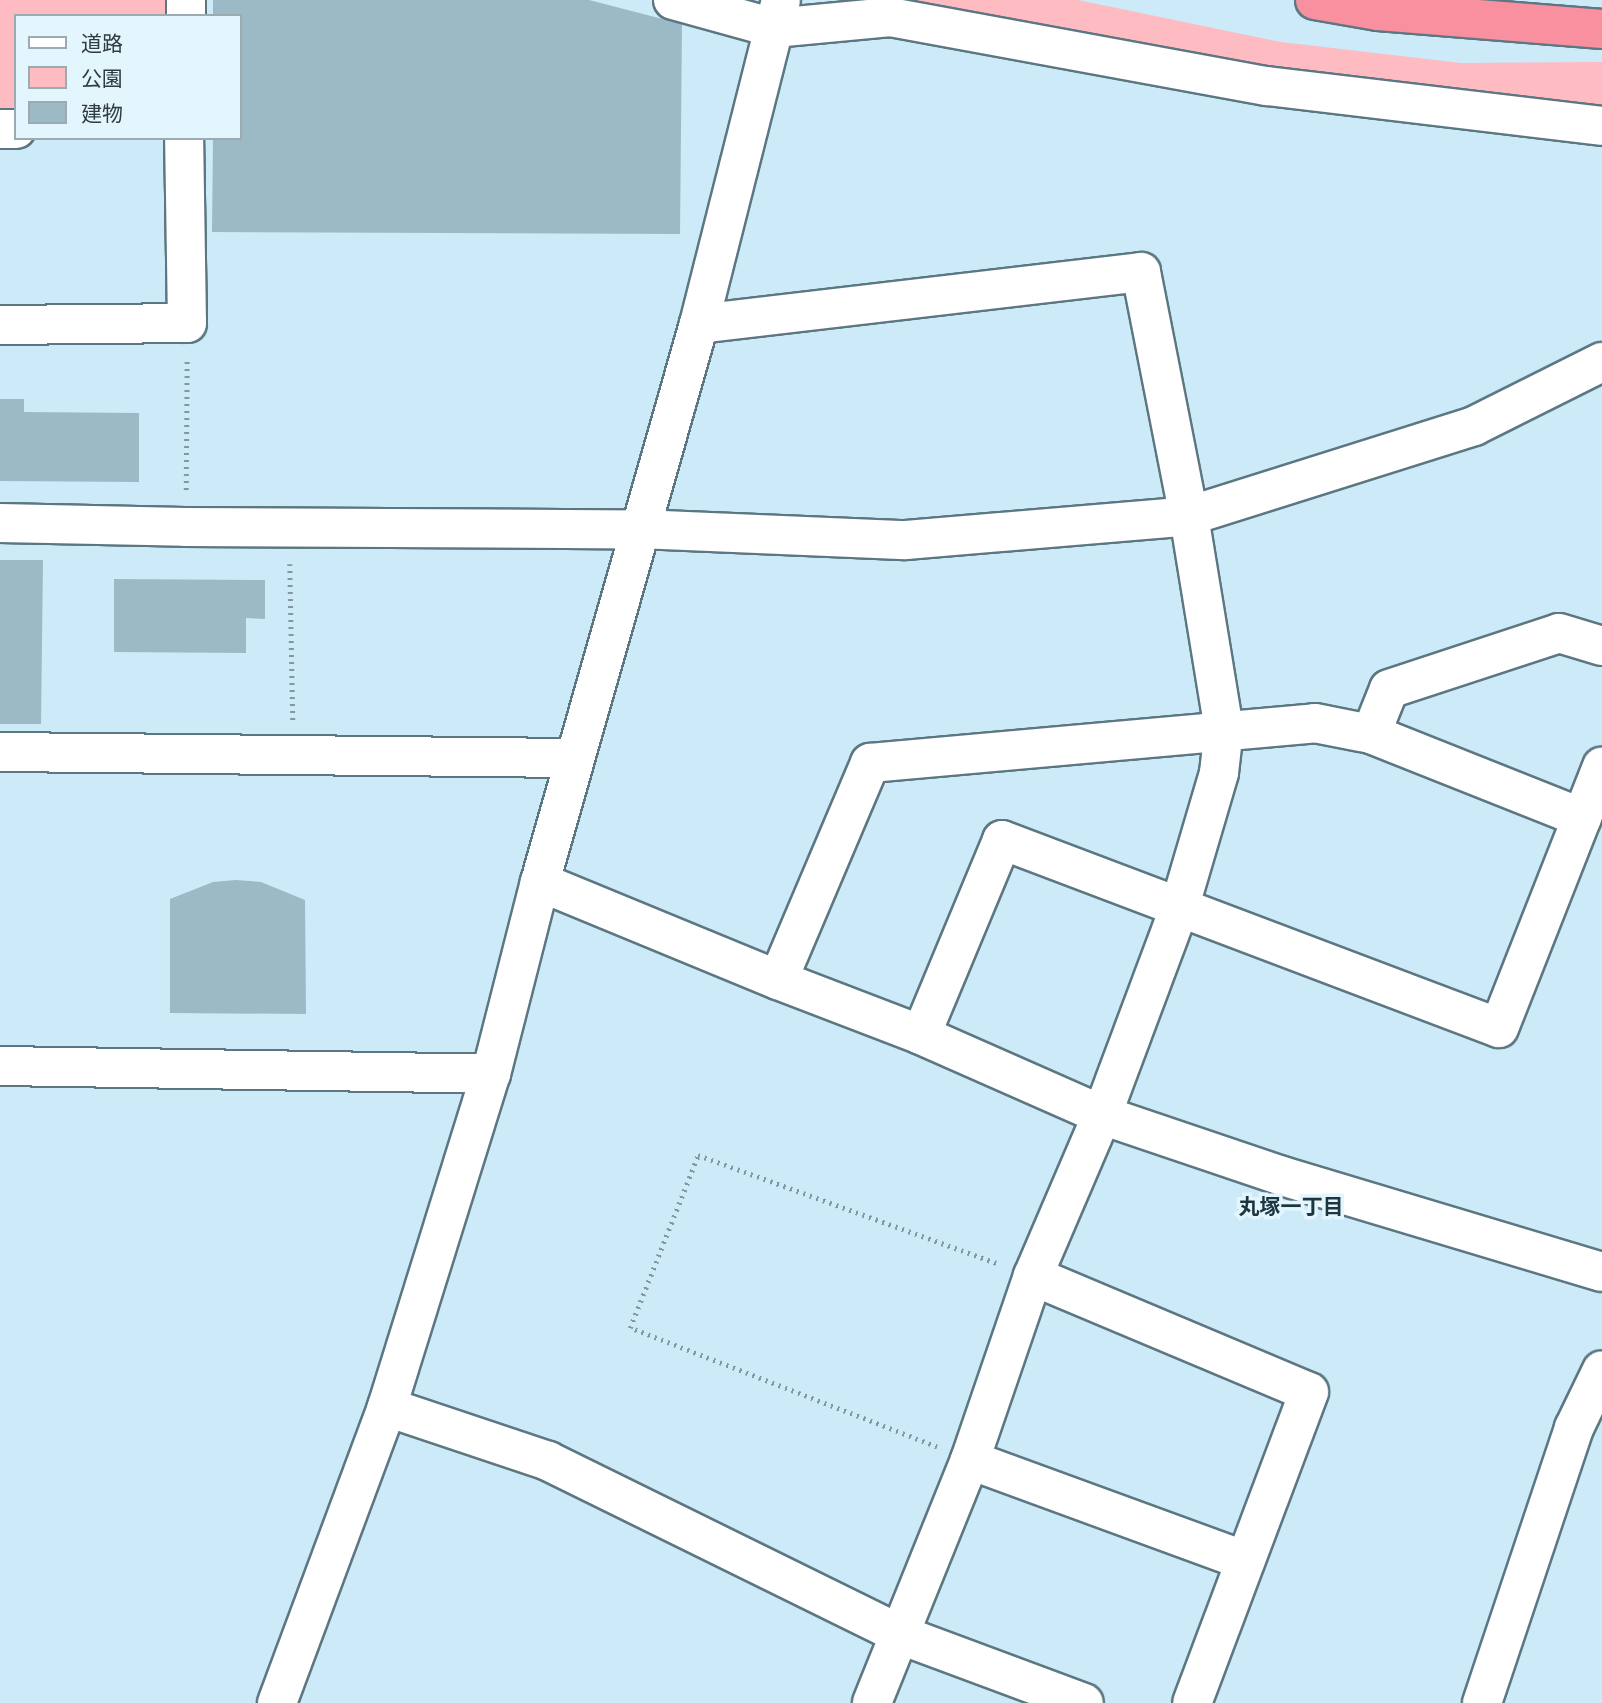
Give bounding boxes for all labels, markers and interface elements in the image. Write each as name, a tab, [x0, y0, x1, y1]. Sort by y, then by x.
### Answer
legend	[14, 14, 242, 140]
text: 道路	[81, 27, 123, 59]
text: 公園	[81, 62, 123, 94]
text: 建物	[81, 97, 123, 129]
district label: 丸塚一丁目	[1239, 1193, 1343, 1219]

